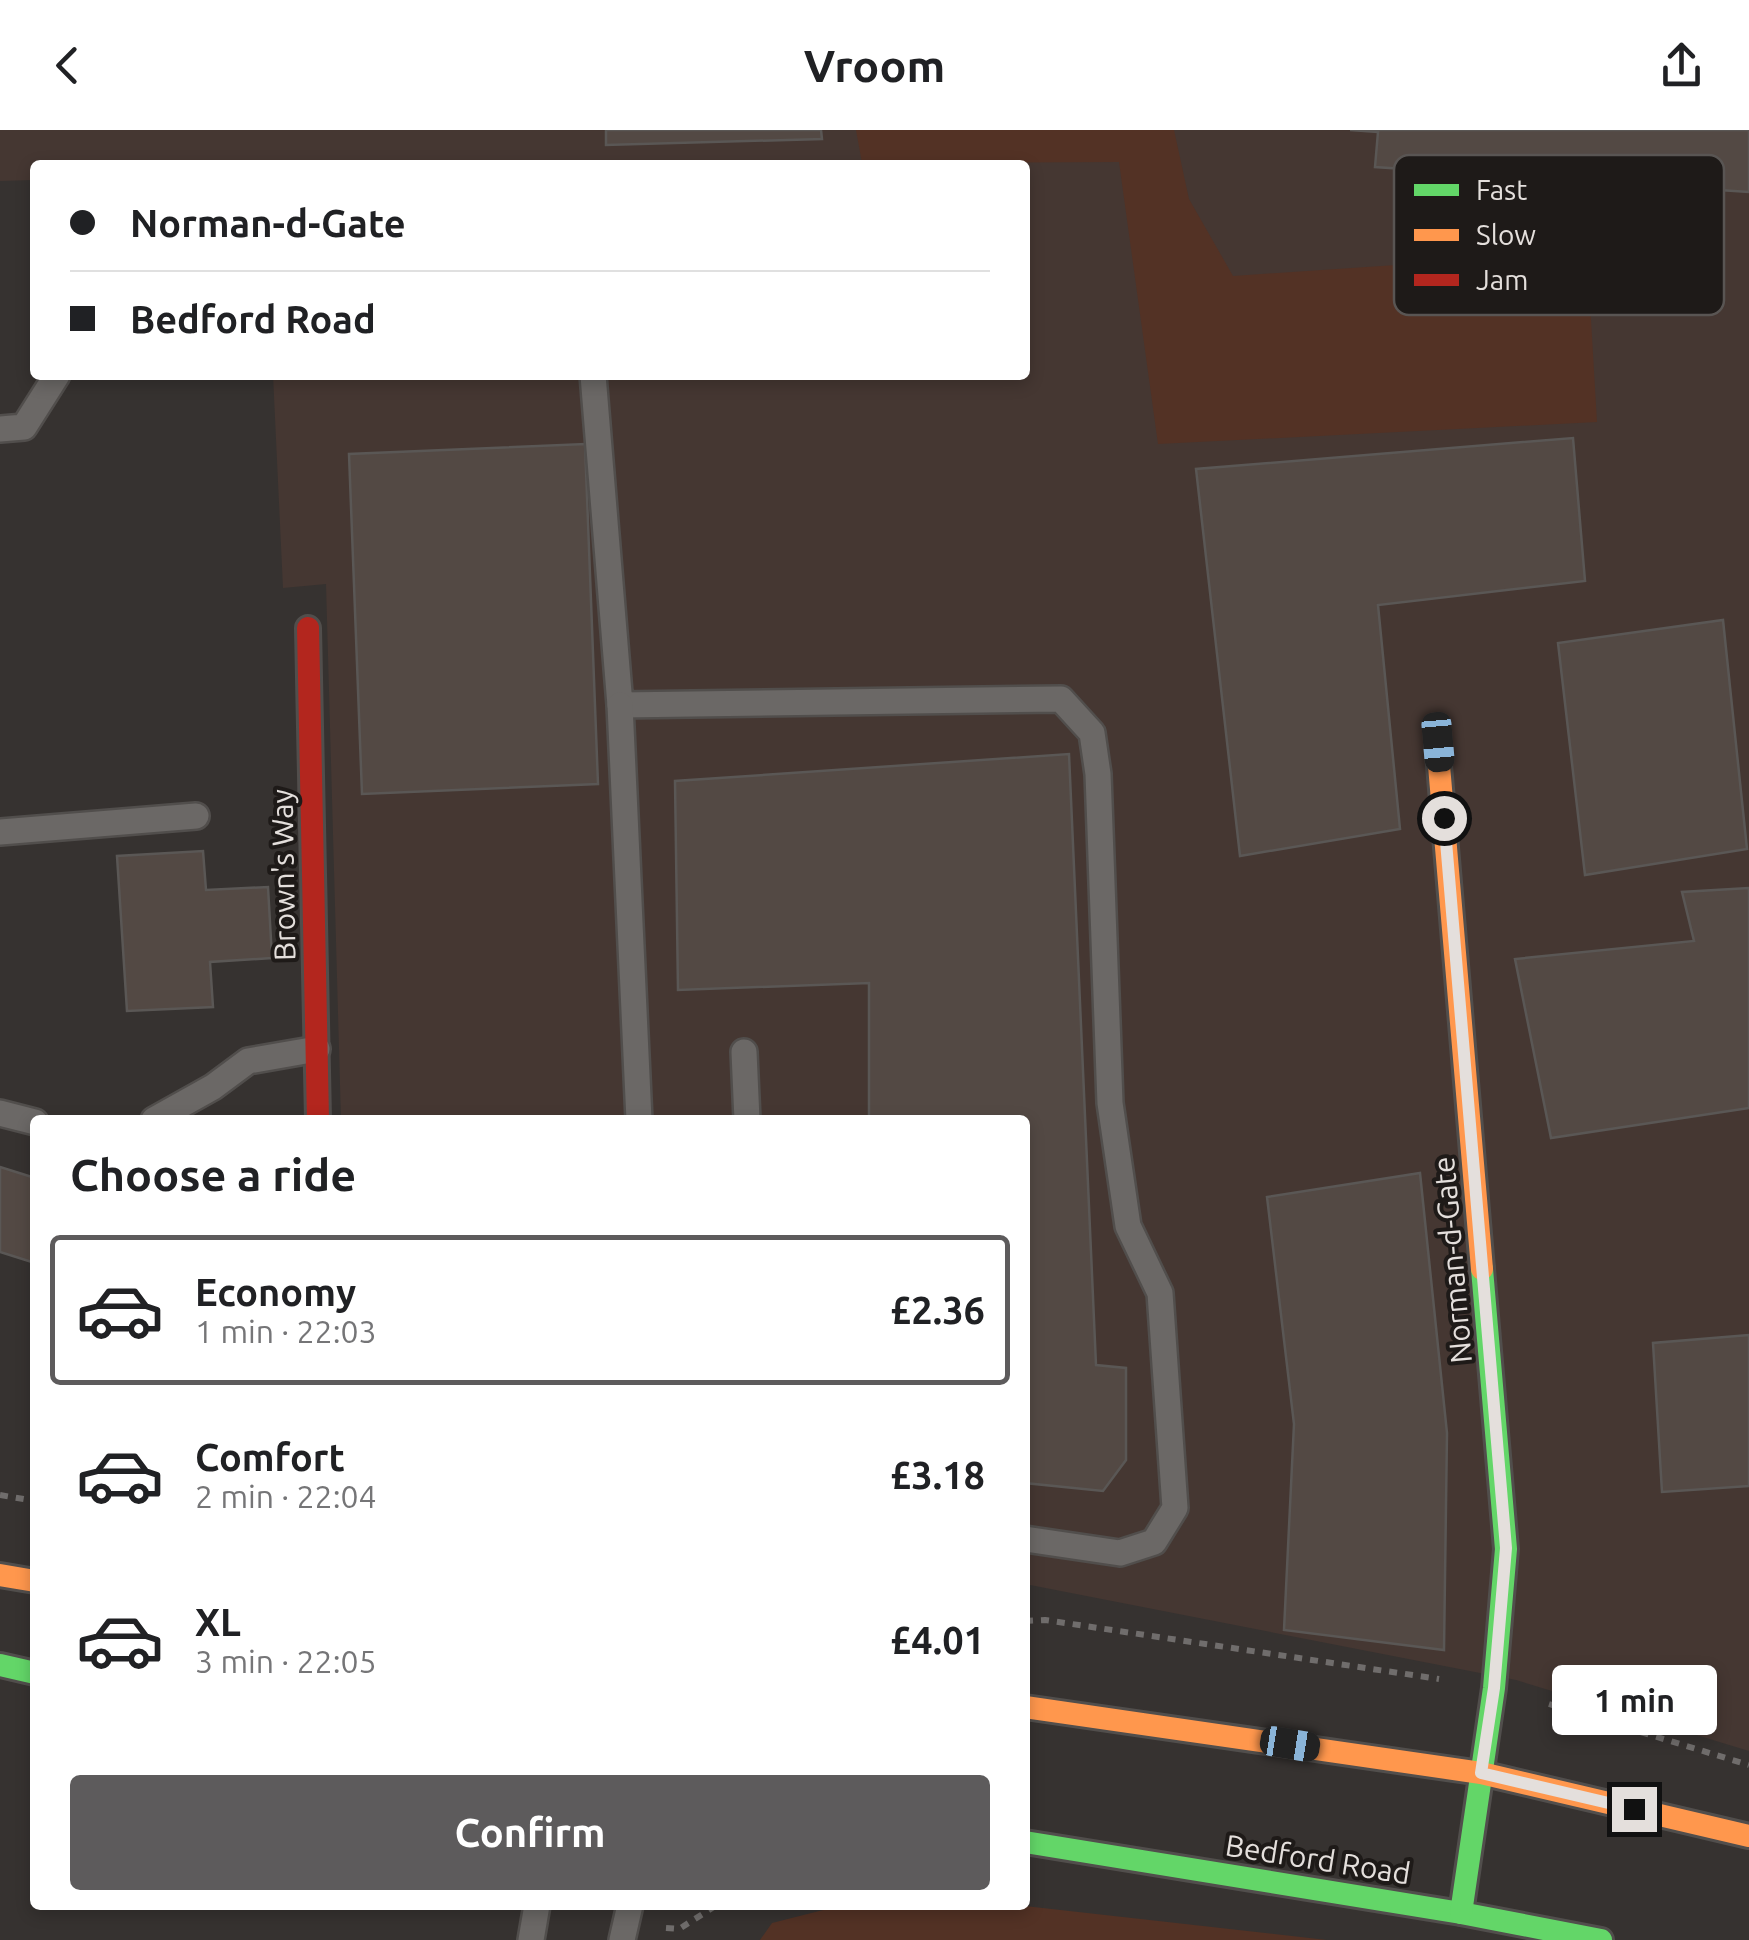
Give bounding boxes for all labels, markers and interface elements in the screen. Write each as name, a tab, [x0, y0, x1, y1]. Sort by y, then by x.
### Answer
icon: back	[40, 38, 95, 93]
icon: share	[1654, 38, 1709, 93]
text: Vroom	[804, 40, 945, 91]
legend	[1394, 155, 1724, 315]
text: Fast	[1476, 174, 1527, 205]
text: Norman-d-Gate	[130, 202, 406, 244]
text: Slow	[1476, 219, 1536, 250]
text: Jam	[1476, 264, 1528, 295]
text: Bedford Road	[130, 298, 376, 340]
car	[1420, 711, 1456, 773]
street label: Brown's Way	[265, 789, 301, 961]
route start	[1422, 796, 1467, 841]
text: Choose a ride	[70, 1149, 356, 1200]
street label: Norman-d-Gate	[1426, 1155, 1478, 1365]
icon: car	[75, 1265, 165, 1355]
text: Economy	[195, 1271, 356, 1313]
text: £2.36	[890, 1289, 985, 1331]
text: 1 min · 22:03	[195, 1313, 377, 1349]
icon: car	[75, 1430, 165, 1520]
text: Comfort	[195, 1436, 345, 1478]
text: £3.18	[890, 1454, 985, 1496]
text: 2 min · 22:04	[195, 1478, 377, 1514]
icon: car	[75, 1595, 165, 1685]
text: XL	[195, 1601, 241, 1643]
text: £4.01	[890, 1619, 985, 1661]
text: 3 min · 22:05	[195, 1643, 377, 1679]
callout: 1 min	[1552, 1664, 1716, 1734]
text: 1 min	[1594, 1682, 1675, 1718]
car	[1258, 1724, 1322, 1764]
button: Confirm	[70, 1775, 990, 1890]
route end	[1612, 1787, 1657, 1832]
street label: Bedford Road	[1223, 1828, 1413, 1890]

